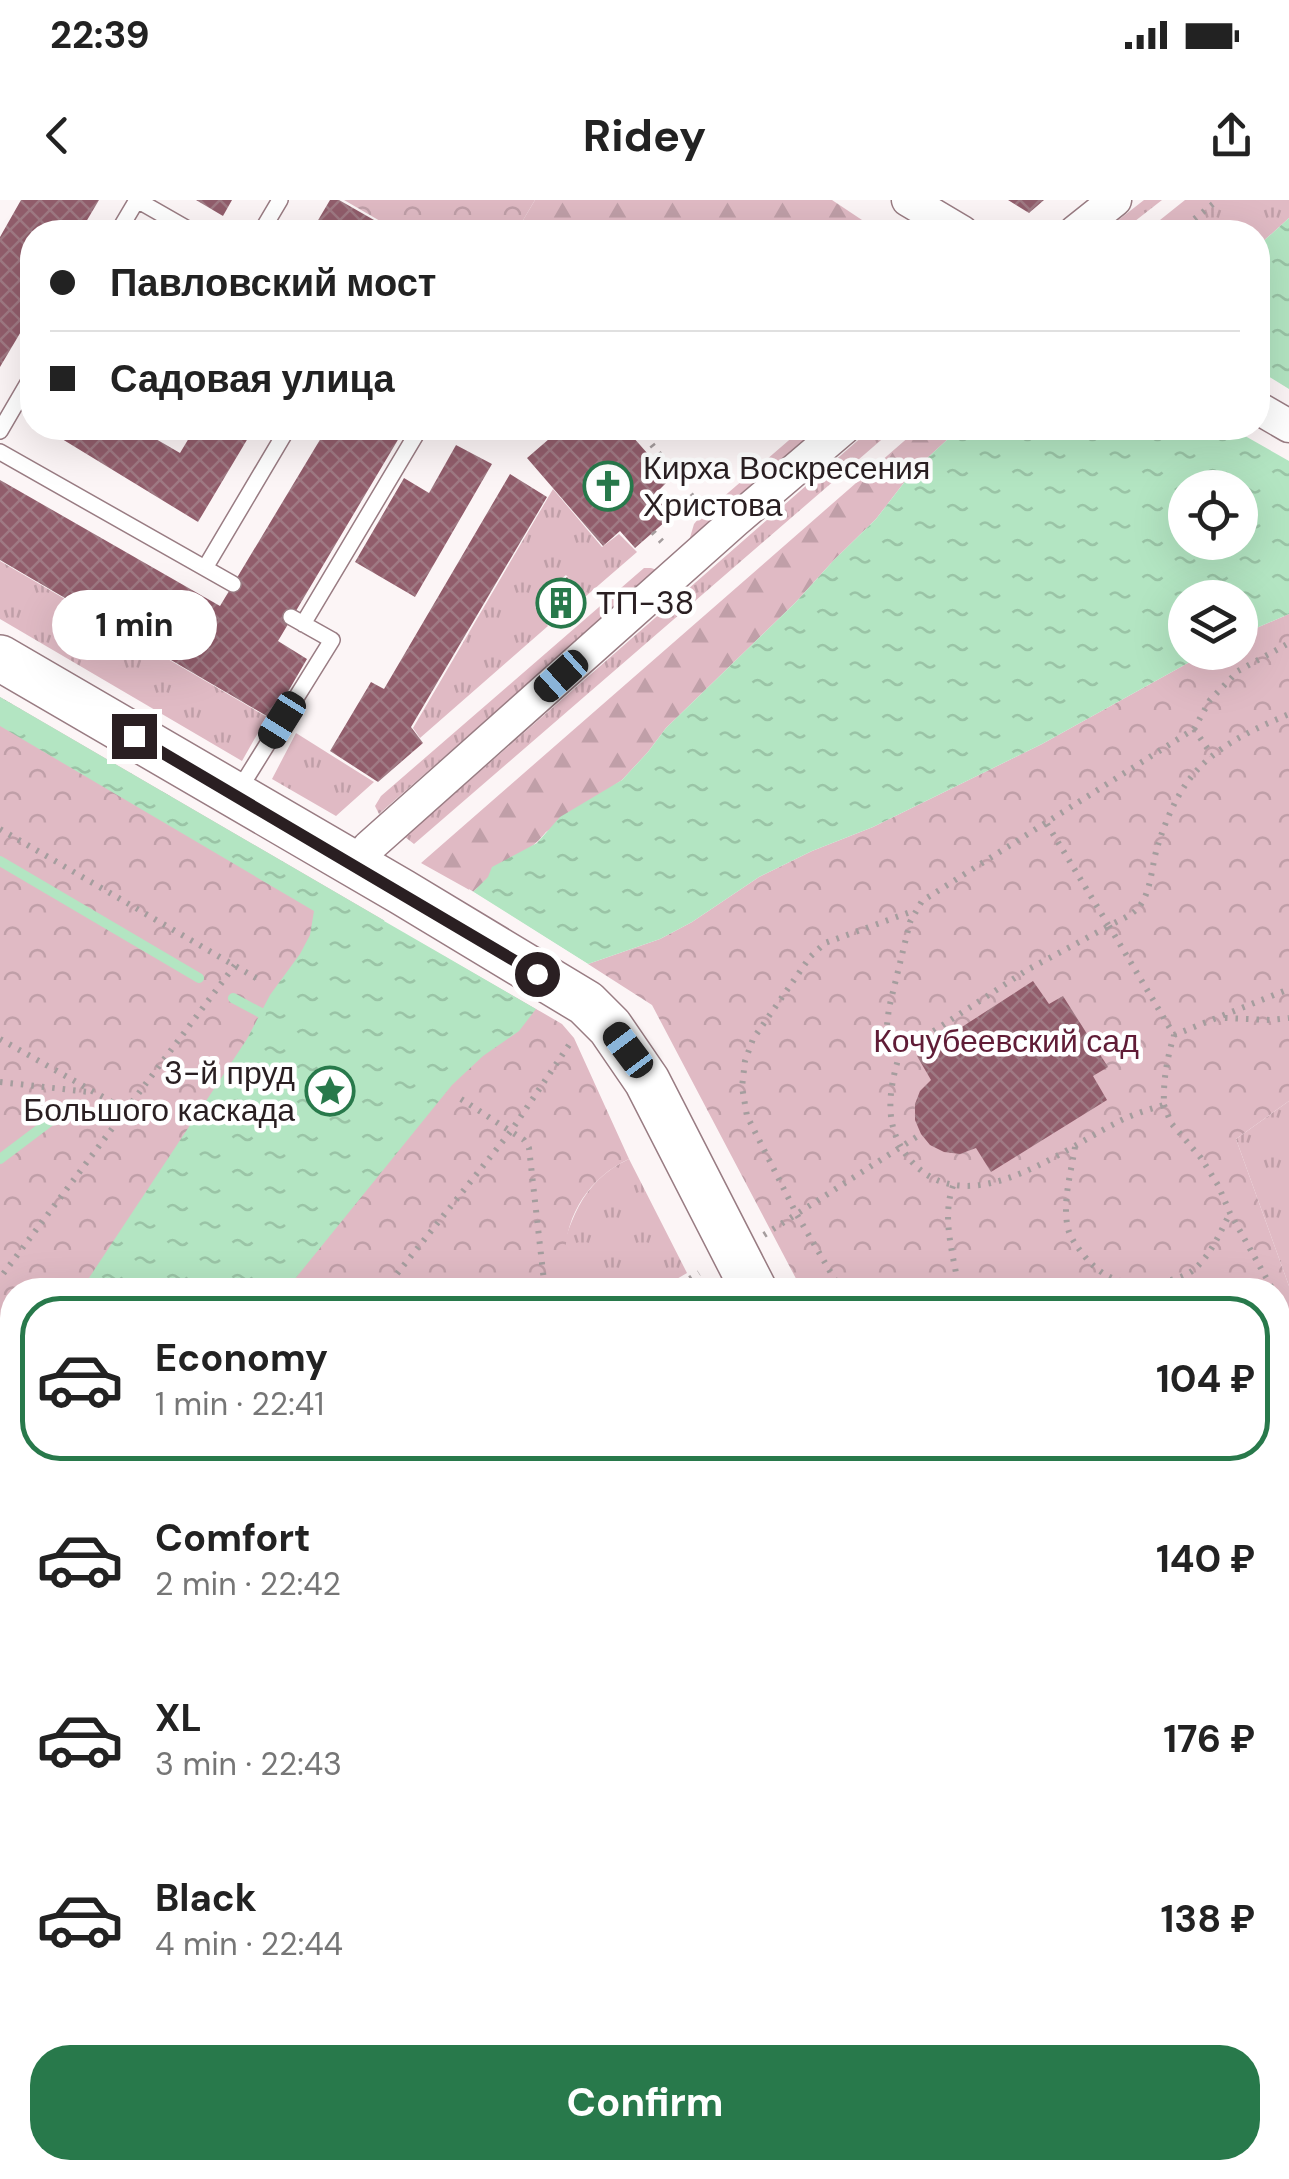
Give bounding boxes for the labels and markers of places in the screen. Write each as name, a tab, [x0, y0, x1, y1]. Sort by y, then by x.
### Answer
place label: Кирха Воскресения Христова	[643, 447, 930, 526]
church icon: Кирха Воскресения Христова	[582, 460, 634, 512]
building icon: ТП-38	[535, 577, 587, 629]
place label: ТП-38	[596, 582, 694, 624]
place label: 3-й пруд Большого каскада	[23, 1052, 295, 1131]
place icon: 3-й пруд Большого каскада	[304, 1065, 356, 1117]

